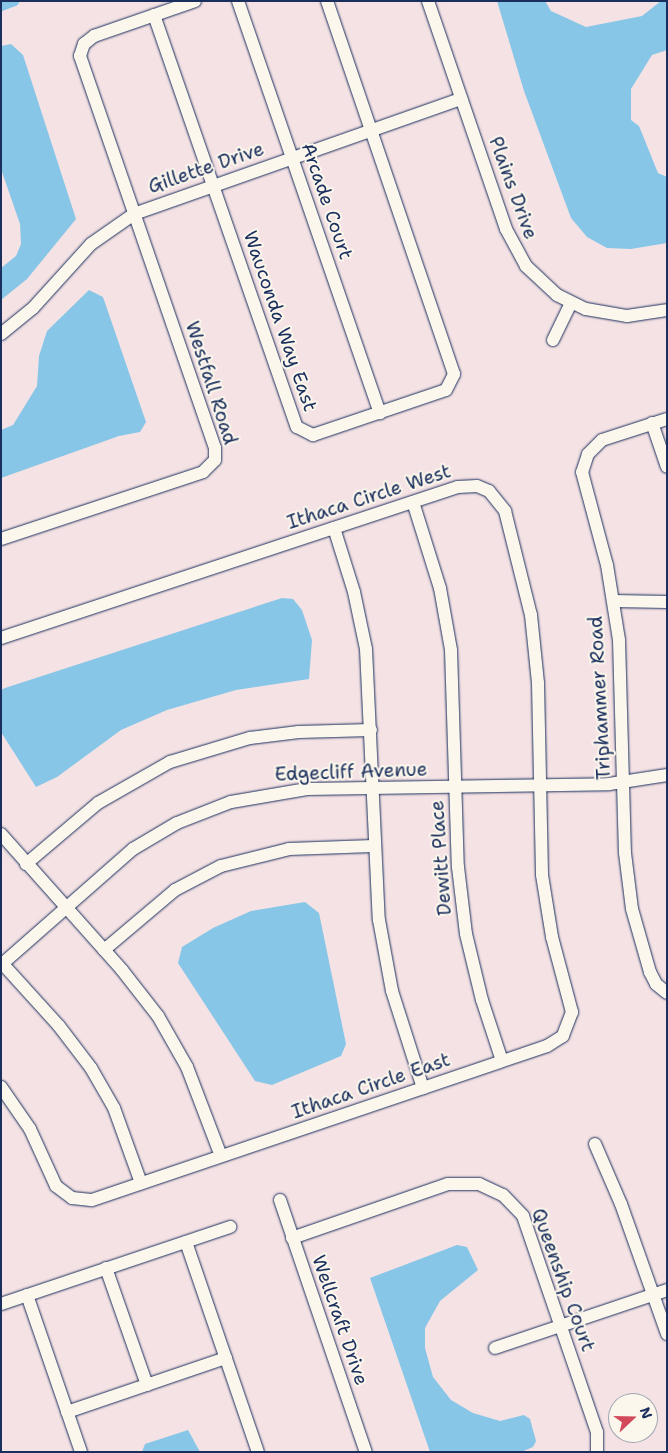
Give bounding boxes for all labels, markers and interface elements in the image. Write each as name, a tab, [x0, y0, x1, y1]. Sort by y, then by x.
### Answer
street label: Plains Drive	[484, 134, 542, 242]
street label: Gillette Drive	[145, 138, 267, 198]
street label: Arcade Court	[296, 140, 358, 262]
street label: Wauconda Way East	[238, 228, 322, 414]
street label: Westfall Road	[180, 318, 242, 448]
street label: Ithaca Circle West	[284, 460, 454, 534]
street label: Triphammer Road	[584, 616, 616, 780]
street label: Edgecliff Avenue	[274, 758, 428, 786]
street label: Dewitt Place	[426, 800, 456, 916]
street label: Ithaca Circle East	[289, 1048, 453, 1124]
street label: Queenship Court	[527, 1205, 599, 1355]
street label: Wellcraft Drive	[307, 1252, 373, 1388]
north arrow	[608, 1393, 658, 1443]
text: N	[636, 1405, 656, 1421]

